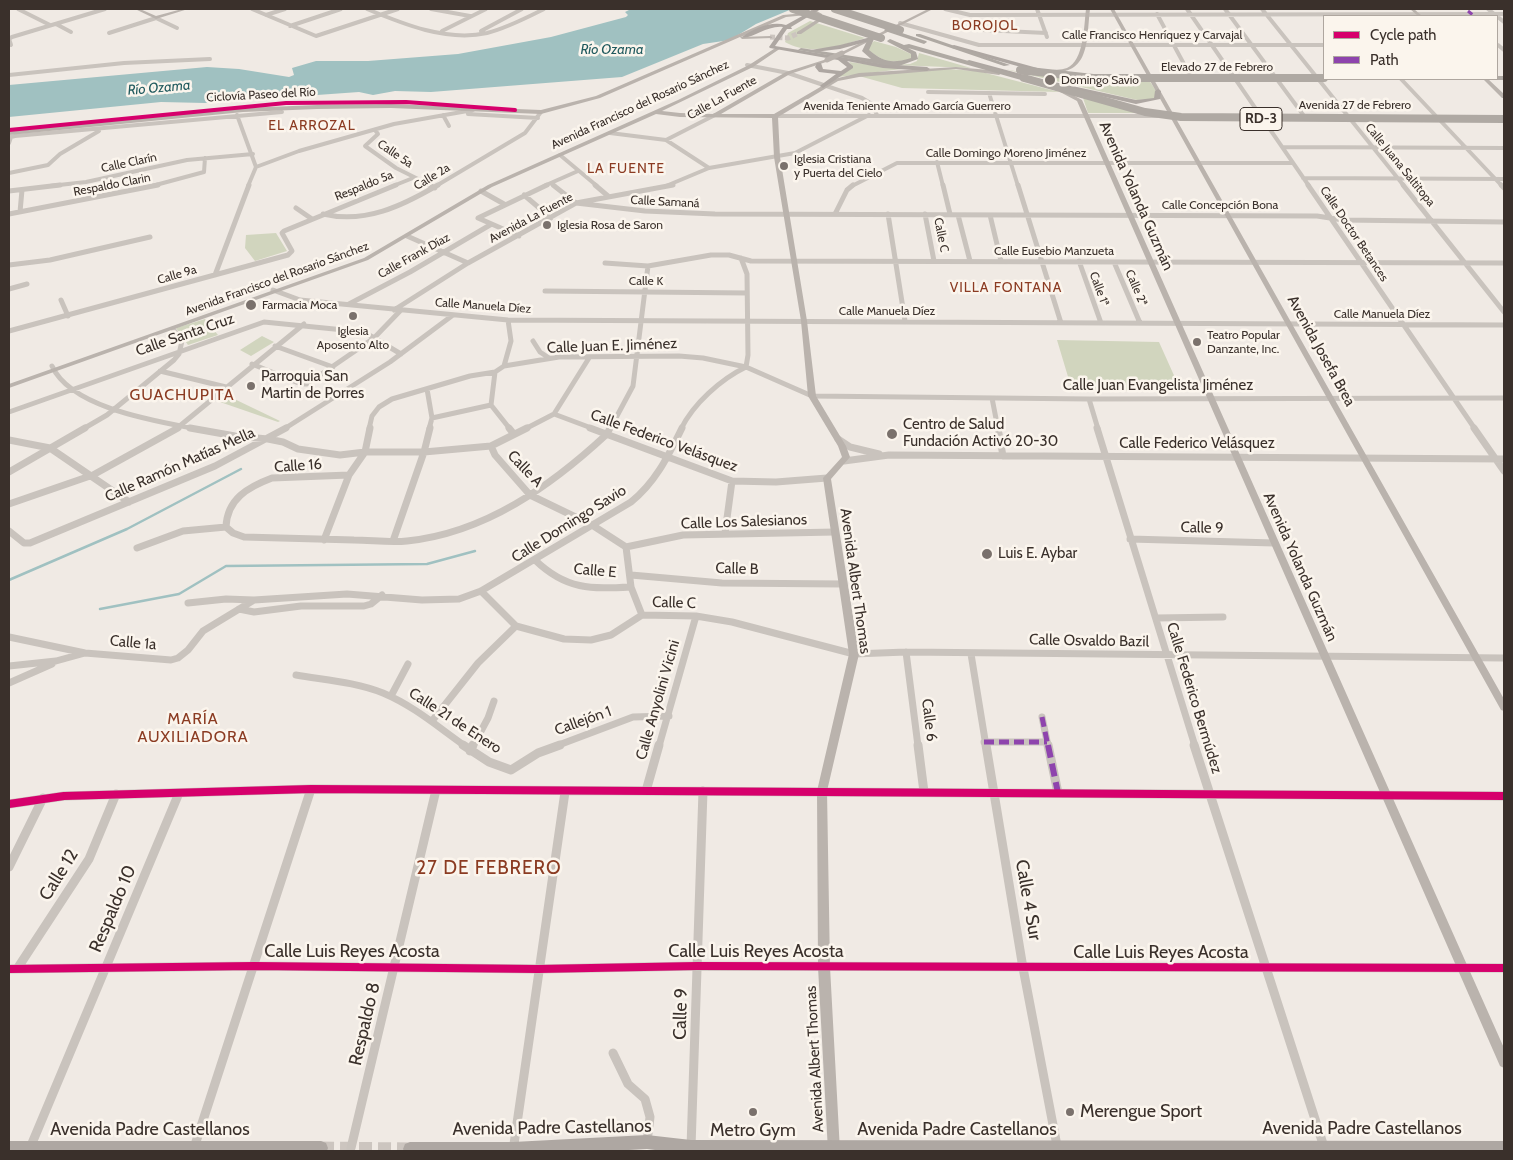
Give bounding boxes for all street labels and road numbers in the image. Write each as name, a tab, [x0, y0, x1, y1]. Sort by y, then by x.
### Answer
street label: Calle Francisco Henríquez y Carvajal	[1062, 28, 1242, 42]
street label: Avenida Francisco del Rosario Sánchez	[549, 57, 731, 153]
street label: Elevado 27 de Febrero	[1161, 60, 1273, 74]
street label: Calle La Fuente	[685, 73, 759, 123]
street label: Ciclovía Paseo del Río	[206, 85, 316, 105]
street label: Avenida 27 de Febrero	[1299, 98, 1411, 112]
street label: Avenida Teniente Amado García Guerrero	[803, 99, 1011, 113]
road number: RD-3	[1240, 108, 1282, 130]
street label: Avenida Yolanda Guzmán	[1095, 119, 1177, 273]
street label: Calle Juana Saltitopa	[1362, 120, 1438, 210]
street label: Calle 5a	[374, 137, 416, 171]
street label: Calle Domingo Moreno Jiménez	[926, 146, 1086, 160]
street label: Calle Clarín	[100, 150, 158, 176]
street label: Calle 2a	[411, 161, 453, 193]
street label: Respaldo 5a	[333, 168, 395, 204]
street label: Respaldo Clarin	[72, 170, 152, 200]
street label: Calle Doctor Betances	[1317, 184, 1391, 284]
street label: Avenida La Fuente	[487, 190, 575, 246]
street label: Calle Samaná	[630, 193, 700, 211]
street label: Calle Concepción Bona	[1162, 198, 1278, 212]
street label: Calle C	[931, 216, 951, 254]
street label: Calle Frank Díaz	[375, 230, 453, 282]
street label: Avenida Francisco del Rosario Sánchez	[183, 239, 371, 319]
street label: Calle Eusebio Manzueta	[994, 244, 1114, 258]
street label: Calle 9a	[156, 263, 198, 287]
street label: Calle 2ª	[1122, 268, 1150, 308]
street label: Calle 1ª	[1086, 270, 1112, 308]
street label: Calle K	[629, 274, 663, 288]
street label: Avenida Josefa Brea	[1283, 293, 1359, 409]
street label: Calle Manuela Díez	[434, 295, 532, 317]
street label: Calle Manuela Díez	[839, 304, 935, 318]
street label: Calle Manuela Díez	[1334, 307, 1430, 321]
street label: Calle Santa Cruz	[133, 310, 237, 360]
street label: Calle Juan E. Jiménez	[546, 335, 678, 357]
street label: Calle Juan Evangelista Jiménez	[1063, 377, 1253, 395]
street label: Calle Federico Velásquez	[588, 406, 740, 476]
street label: Calle Ramón Matías Mella	[102, 424, 258, 506]
street label: Calle Federico Velásquez	[1119, 435, 1275, 453]
street label: Calle A	[503, 447, 547, 491]
street label: Calle 16	[273, 455, 323, 477]
street label: Calle Domingo Savio	[508, 481, 630, 567]
street label: Avenida Yolanda Guzmán	[1259, 490, 1341, 644]
street label: Avenida Albert Thomas	[836, 507, 874, 655]
street label: Calle Los Salesianos	[681, 511, 807, 533]
street label: Calle 9	[1180, 519, 1224, 537]
street label: Calle B	[715, 559, 759, 579]
street label: Calle E	[573, 560, 617, 582]
street label: Calle C	[652, 593, 696, 613]
street label: Calle Federico Bermúdez	[1162, 620, 1226, 776]
street label: Calle Osvaldo Bazil	[1029, 631, 1149, 651]
street label: Calle 1a	[109, 632, 157, 654]
street label: Calle Anyolini Vicini	[632, 638, 684, 762]
street label: Calle 21 de Enero	[405, 684, 505, 758]
street label: Calle 6	[917, 698, 941, 742]
street label: Callejón 1	[552, 702, 614, 740]
street label: Calle 12	[35, 845, 83, 905]
street label: Calle 4 Sur	[1010, 858, 1046, 942]
street label: Respaldo 10	[85, 862, 141, 956]
street label: Calle Luis Reyes Acosta	[264, 941, 440, 963]
street label: Calle Luis Reyes Acosta	[668, 941, 844, 963]
street label: Calle Luis Reyes Acosta	[1073, 942, 1249, 964]
street label: Respaldo 8	[345, 980, 385, 1068]
street label: Avenida Albert Thomas	[802, 985, 828, 1133]
street label: Calle 9	[669, 988, 693, 1040]
street label: Avenida Padre Castellanos	[452, 1115, 652, 1141]
street label: Avenida Padre Castellanos	[1262, 1118, 1462, 1140]
street label: Avenida Padre Castellanos	[50, 1119, 250, 1141]
street label: Avenida Padre Castellanos	[857, 1119, 1057, 1141]

